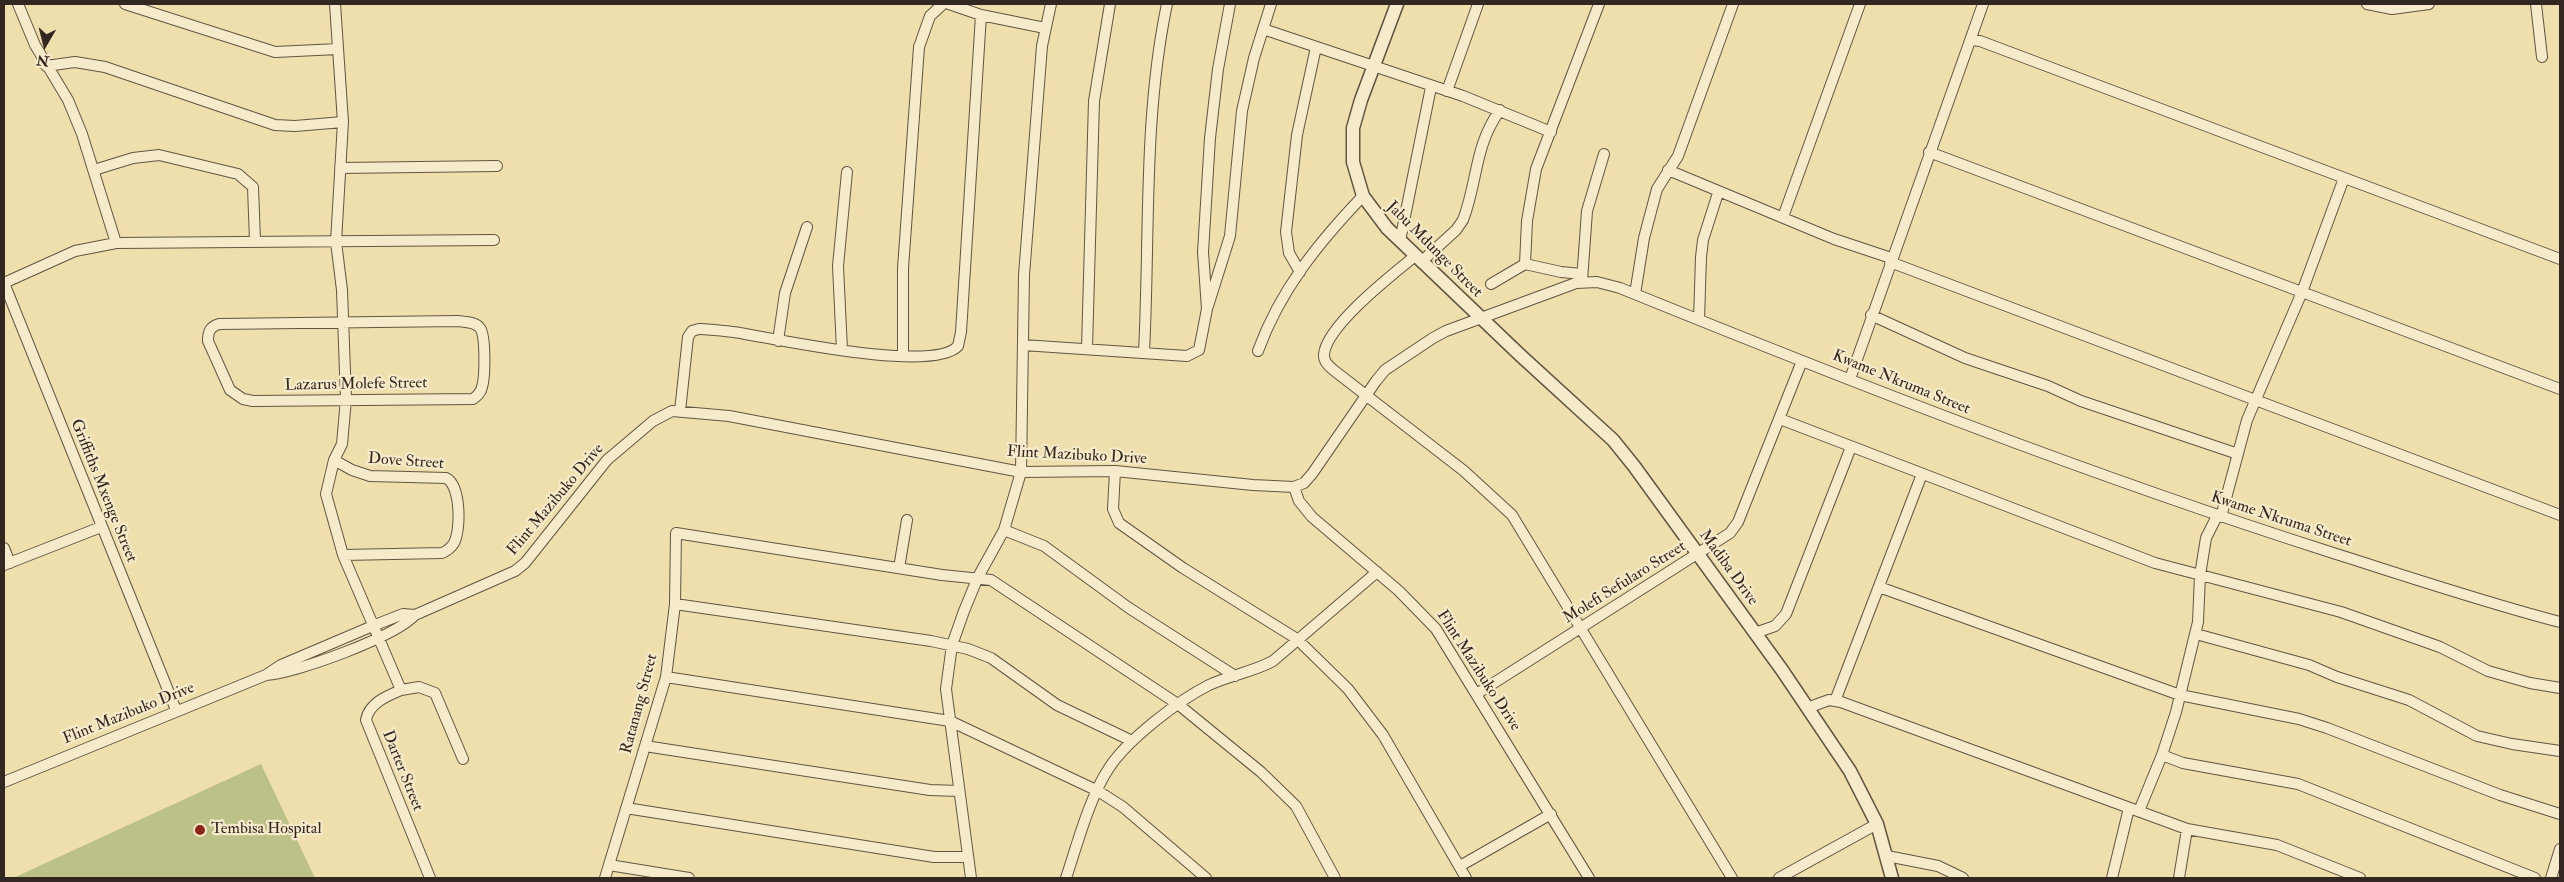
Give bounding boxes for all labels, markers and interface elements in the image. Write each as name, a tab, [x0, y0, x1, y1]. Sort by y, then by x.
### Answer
north arrow	[20, 20, 70, 70]
text: N	[35, 51, 50, 70]
street label: Jabu Mdunge Street	[1382, 198, 1486, 302]
street label: Kwame Nkruma Street	[1829, 347, 1973, 419]
street label: Lazarus Molefe Street	[284, 374, 428, 396]
street label: Griffiths Mxenge Street	[65, 417, 141, 565]
street label: Flint Mazibuko Drive	[504, 440, 608, 560]
street label: Flint Mazibuko Drive	[1007, 443, 1147, 469]
street label: Dove Street	[367, 450, 445, 474]
street label: Kwame Nkruma Street	[2208, 488, 2354, 552]
street label: Madiba Drive	[1694, 527, 1762, 609]
street label: Molefi Sefularo Street	[1560, 538, 1690, 628]
street label: Flint Mazibuko Drive	[1432, 607, 1524, 735]
street label: Ratanang Street	[617, 652, 663, 756]
street label: Flint Mazibuko Drive	[60, 679, 198, 749]
street label: Darter Street	[377, 728, 427, 814]
place label: Tembisa Hospital	[211, 820, 321, 840]
marker: Tembisa Hospital	[193, 823, 207, 837]

